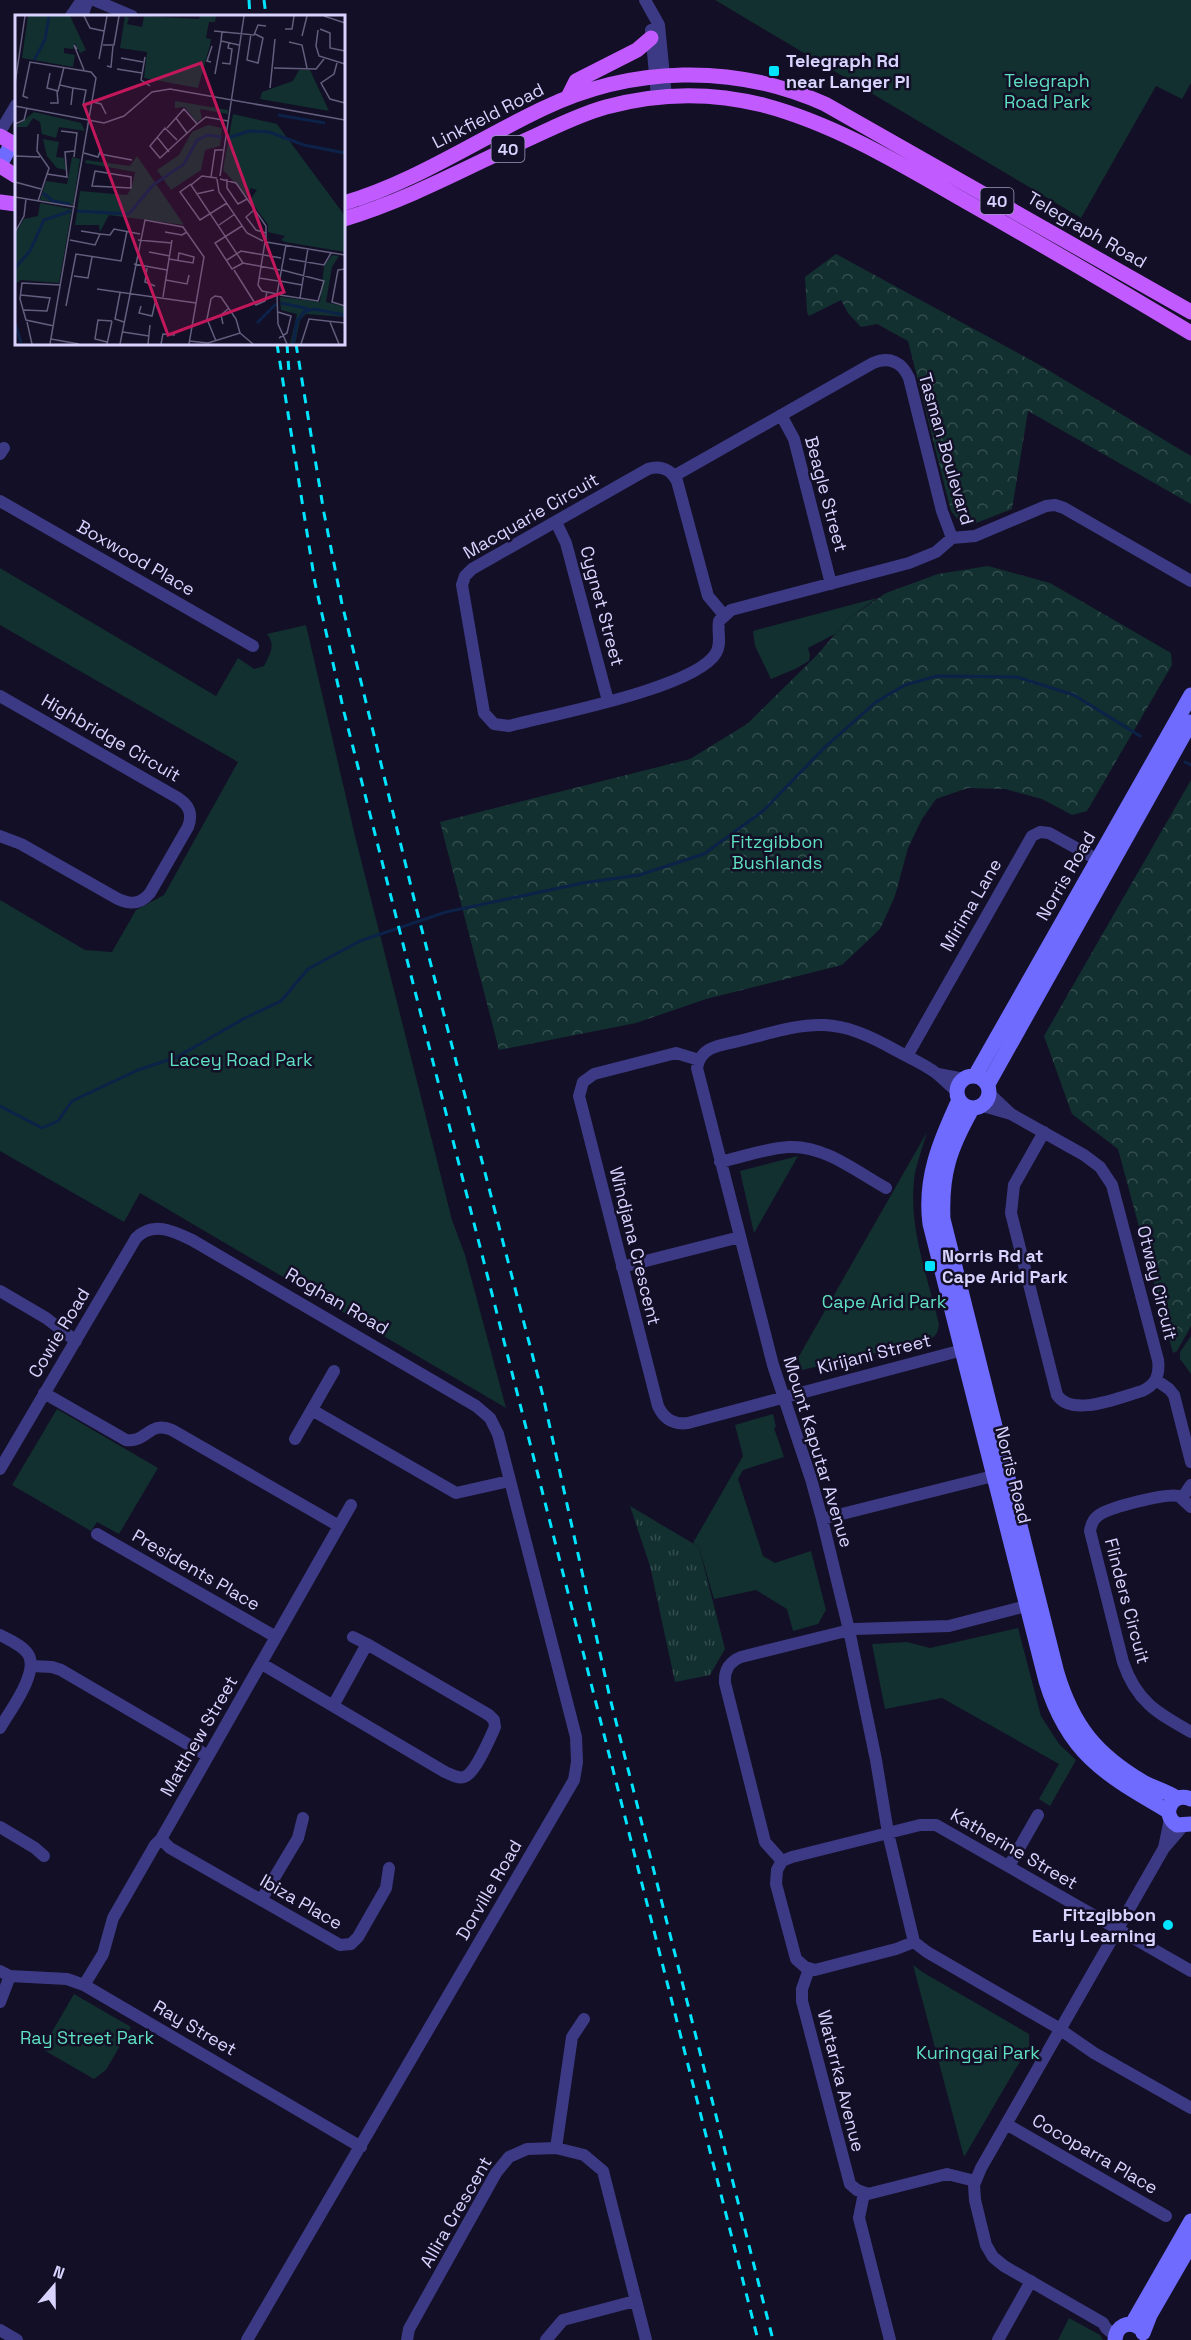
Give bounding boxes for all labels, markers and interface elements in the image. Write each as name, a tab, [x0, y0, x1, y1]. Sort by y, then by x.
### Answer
inset map	[15, 15, 345, 345]
place label: Telegraph Rd near Langer Pl	[786, 49, 910, 93]
marker: Telegraph Rd near Langer Pl	[767, 64, 781, 78]
park label: Telegraph Road Park	[1004, 69, 1090, 113]
street label: Linkfield Road	[428, 78, 548, 154]
road number: 40	[492, 136, 524, 162]
street label: Telegraph Road	[1023, 186, 1151, 273]
road number: 40	[980, 188, 1014, 214]
street label: Tasman Boulevard	[914, 370, 979, 527]
street label: Beagle Street	[800, 433, 853, 554]
street label: Macquarie Circuit	[459, 467, 603, 564]
street label: Boxwood Place	[73, 514, 199, 601]
street label: Cygnet Street	[575, 543, 630, 668]
street label: Highbridge Circuit	[38, 688, 185, 787]
street label: Norris Road	[1031, 827, 1100, 925]
park label: Fitzgibbon Bushlands	[731, 830, 823, 874]
street label: Mirima Lane	[935, 854, 1006, 955]
park label: Lacey Road Park	[169, 1048, 313, 1071]
street label: Windjana Crescent	[605, 1164, 666, 1327]
street label: Otway Circuit	[1132, 1223, 1183, 1343]
place label: Norris Rd at Cape Arid Park	[942, 1244, 1068, 1288]
marker: Norris Rd at Cape Arid Park	[923, 1259, 937, 1273]
street label: Roghan Road	[282, 1262, 393, 1339]
street label: Cowie Road	[23, 1284, 94, 1382]
park label: Cape Arid Park	[822, 1290, 947, 1313]
street label: Kirijani Street	[815, 1328, 933, 1379]
street label: Mount Kaputar Avenue	[778, 1353, 859, 1550]
street label: Norris Road	[990, 1424, 1037, 1526]
street label: Presidents Place	[128, 1524, 264, 1616]
street label: Flinders Circuit	[1100, 1535, 1155, 1666]
street label: Matthew Street	[155, 1671, 242, 1800]
street label: Katherine Street	[946, 1803, 1082, 1894]
street label: Dorville Road	[451, 1835, 527, 1944]
street label: Ibiza Place	[256, 1869, 347, 1934]
place label: Fitzgibbon Early Learning	[1032, 1903, 1156, 1947]
marker: Fitzgibbon Early Learning	[1161, 1918, 1175, 1932]
street label: Ray Street	[150, 1995, 241, 2061]
street label: Watarrka Avenue	[813, 2008, 870, 2154]
park label: Ray Street Park	[20, 2026, 154, 2049]
park label: Kuringgai Park	[916, 2041, 1040, 2064]
street label: Cocoparra Place	[1028, 2108, 1162, 2199]
street label: Allira Crescent	[414, 2152, 497, 2271]
north arrow	[24, 2256, 84, 2316]
text: N	[50, 2261, 68, 2284]

